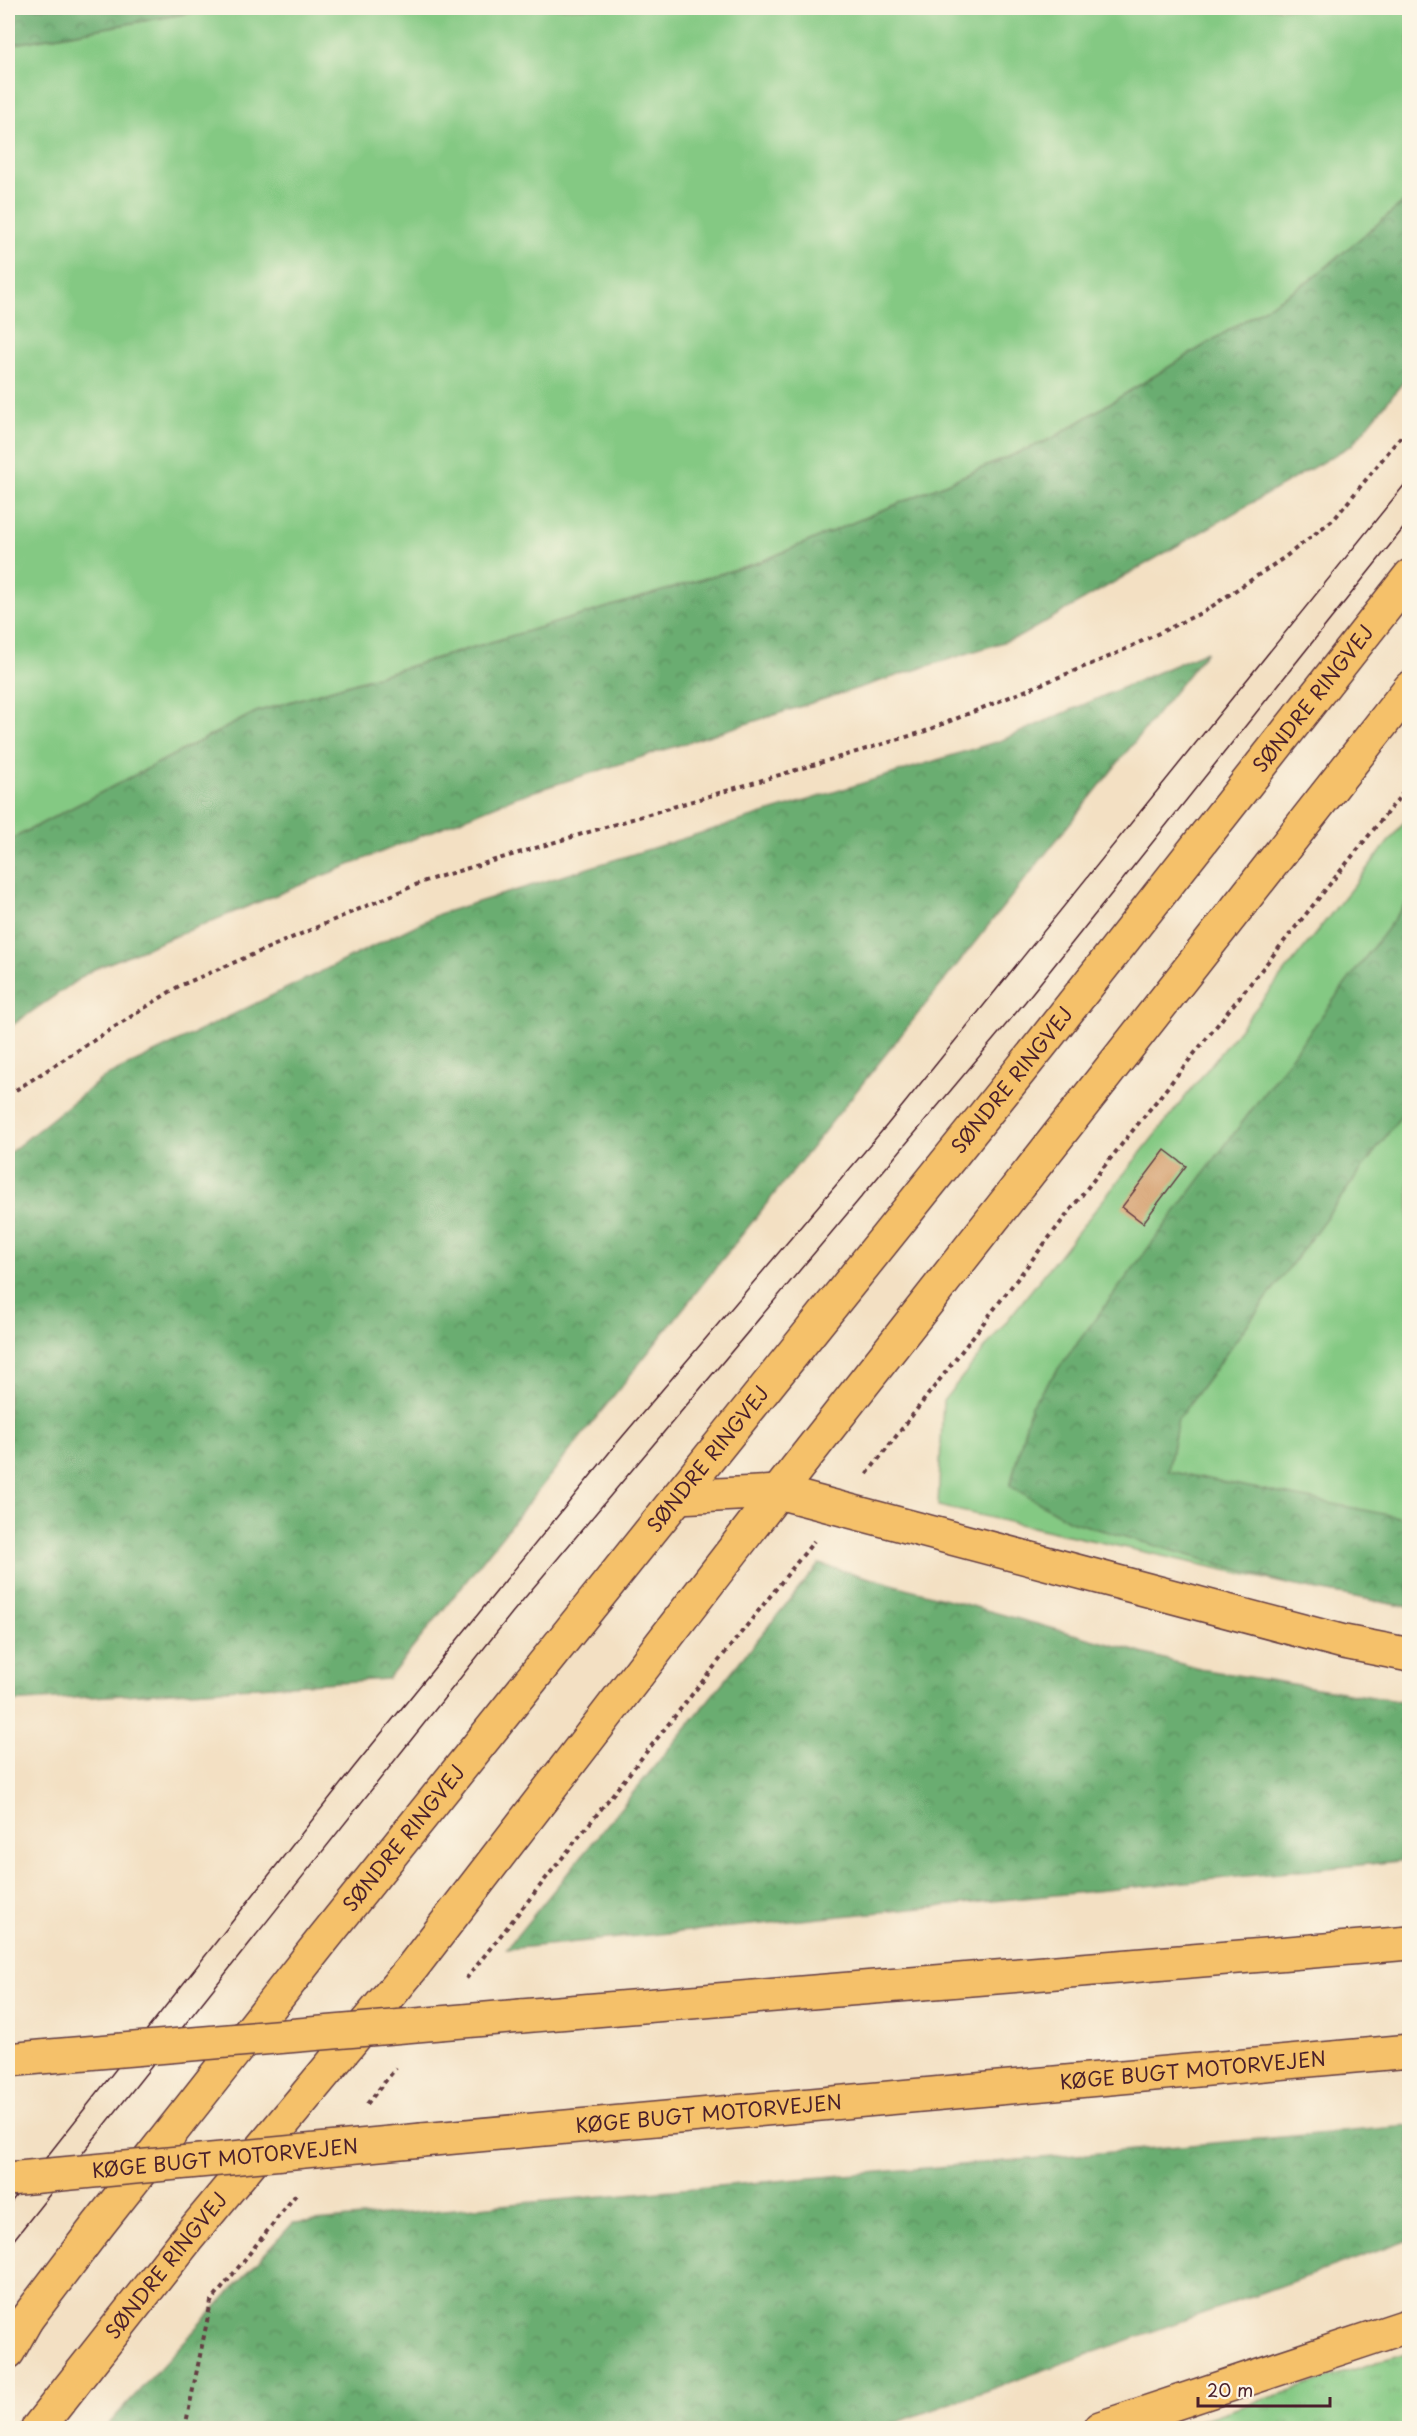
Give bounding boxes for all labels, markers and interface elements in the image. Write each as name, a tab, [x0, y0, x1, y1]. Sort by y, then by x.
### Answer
street label: SØNDRE RINGVEJ	[1245, 618, 1380, 778]
street label: SØNDRE RINGVEJ	[943, 1000, 1080, 1160]
street label: SØNDRE RINGVEJ	[639, 1379, 776, 1539]
street label: SØNDRE RINGVEJ	[335, 1758, 471, 1918]
street label: KØGE BUGT MOTORVEJEN	[1058, 2043, 1327, 2096]
street label: KØGE BUGT MOTORVEJEN	[574, 2086, 843, 2140]
street label: KØGE BUGT MOTORVEJEN	[90, 2130, 359, 2185]
street label: SØNDRE RINGVEJ	[98, 2185, 234, 2345]
scale bar	[1198, 2370, 1330, 2408]
text: 20 m	[1207, 2376, 1253, 2403]

